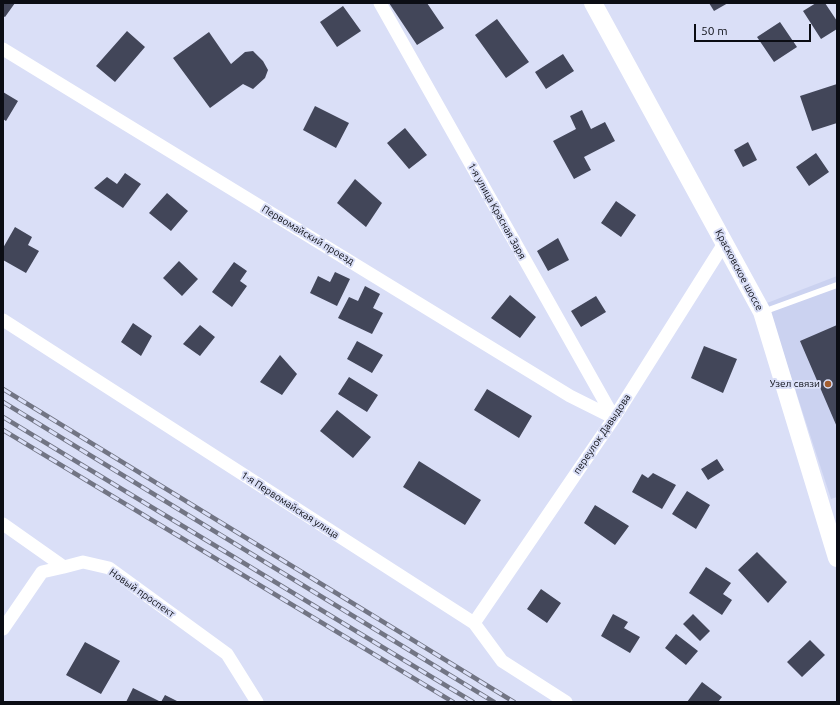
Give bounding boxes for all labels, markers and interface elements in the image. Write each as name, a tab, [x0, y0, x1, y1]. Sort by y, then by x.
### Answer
scale bar	[696, 16, 813, 42]
text: 50 m	[701, 24, 728, 37]
street label: 1-я улица Красная Заря	[466, 161, 528, 261]
street label: Первомайский проезд	[260, 203, 356, 267]
street label: Красковское шоссе	[713, 227, 765, 313]
place label: Узел связи	[770, 378, 820, 390]
marker: Узел связи	[823, 379, 833, 389]
street label: переулок Давыдова	[571, 392, 633, 476]
street label: 1-я Первомайская улица	[239, 469, 341, 541]
street label: Новый проспект	[107, 566, 177, 620]

